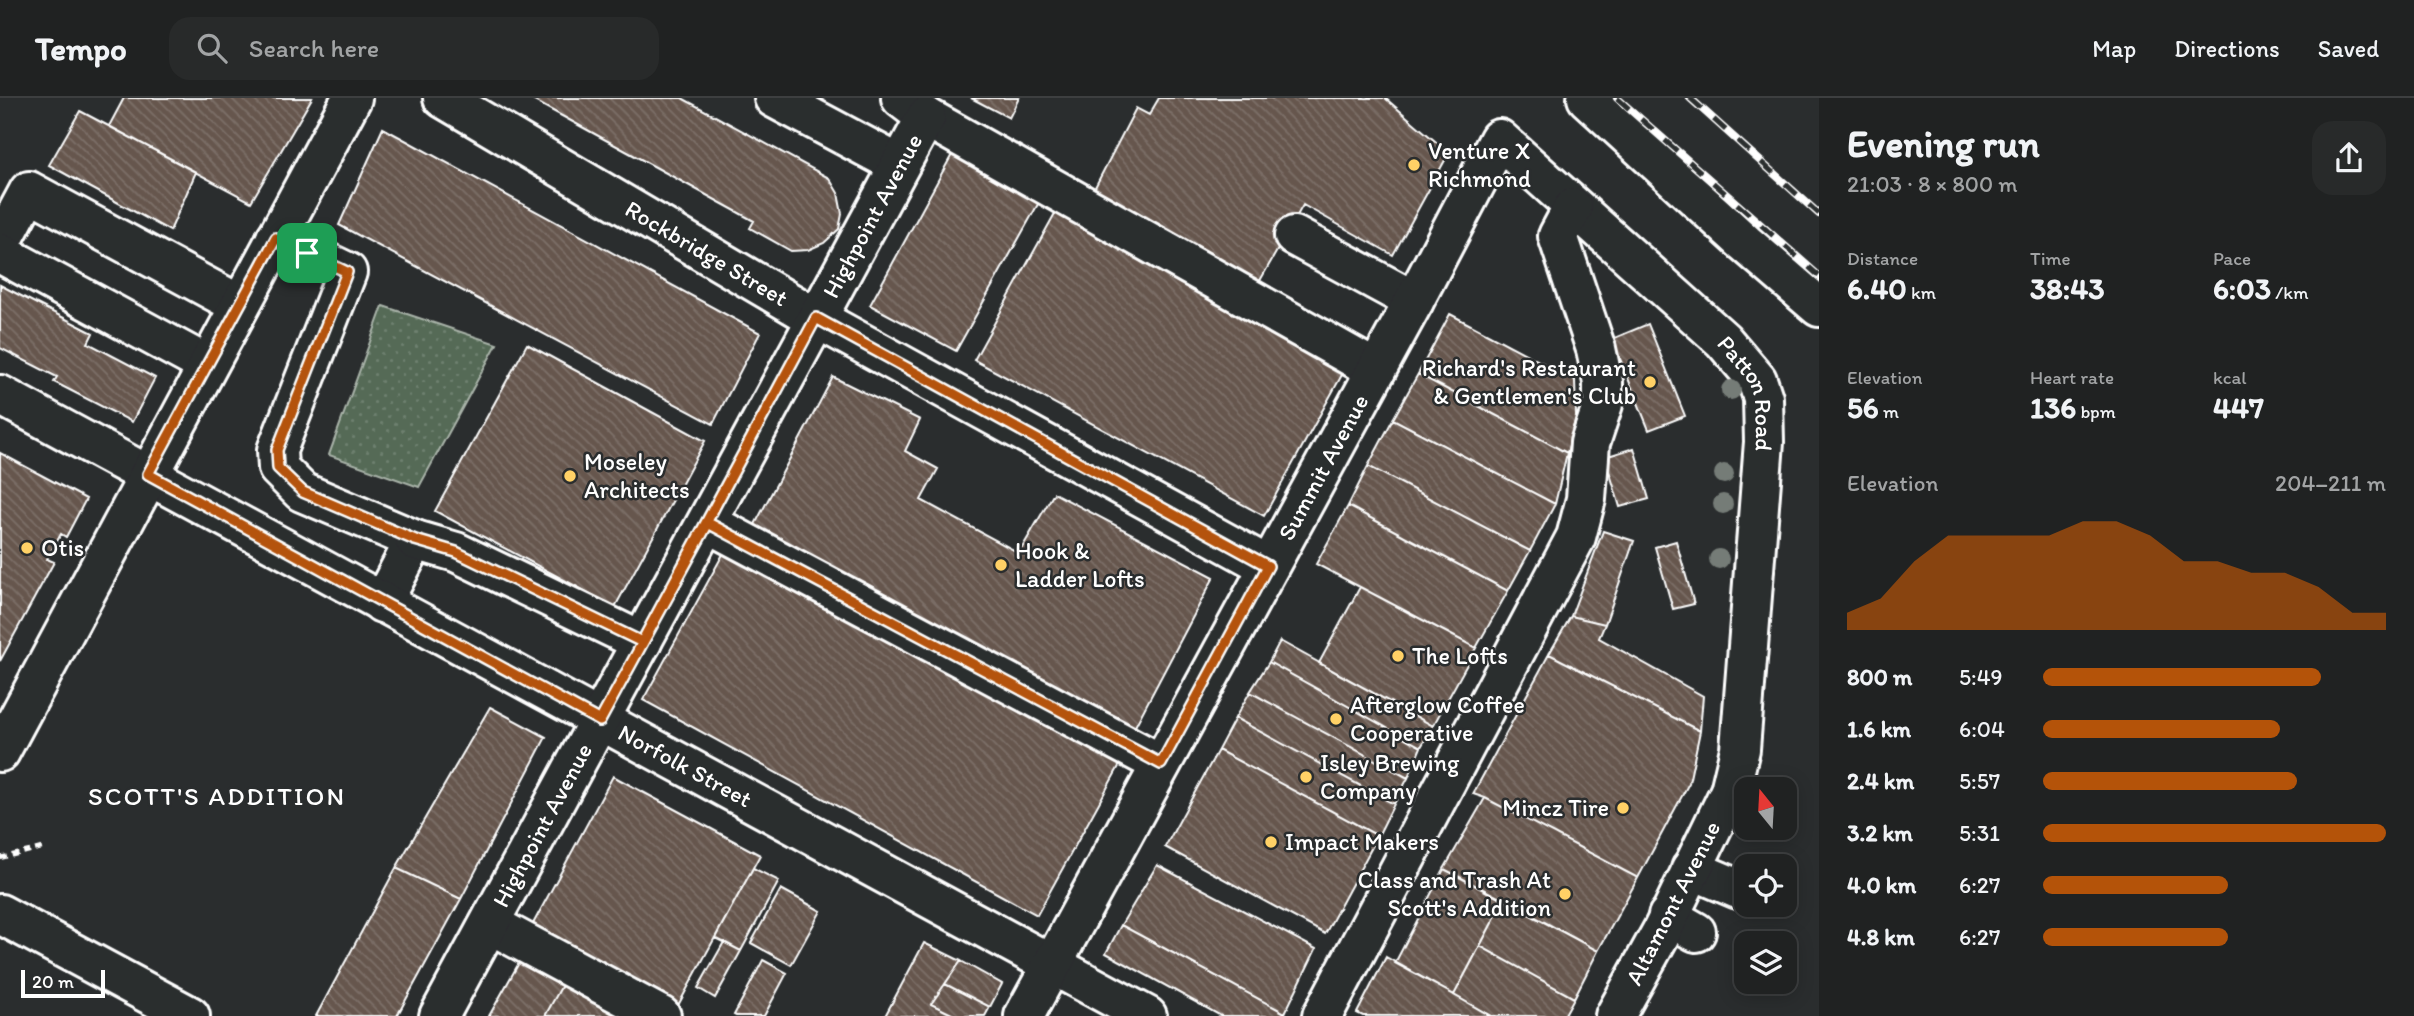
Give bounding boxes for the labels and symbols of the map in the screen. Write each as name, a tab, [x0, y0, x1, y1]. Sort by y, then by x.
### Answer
street label: Highpoint Avenue	[816, 128, 928, 303]
place label: Venture X Richmond	[1428, 136, 1531, 193]
marker: Venture X Richmond	[1406, 157, 1422, 173]
street label: Rockbridge Street	[620, 194, 793, 312]
pin	[277, 223, 337, 283]
street label: Patton Road	[1711, 329, 1779, 453]
place label: Richard's Restaurant & Gentlemen's Club	[1422, 353, 1636, 410]
marker: Richard's Restaurant & Gentlemen's Club	[1642, 374, 1658, 390]
street label: Summit Avenue	[1271, 389, 1374, 545]
place label: Moseley Architects	[584, 447, 690, 504]
marker: Moseley Architects	[562, 468, 578, 484]
place label: Otis	[41, 533, 84, 562]
place label: Hook & Ladder Lofts	[1015, 536, 1145, 593]
marker: Otis	[19, 540, 35, 556]
marker: Hook & Ladder Lofts	[993, 557, 1009, 573]
place label: The Lofts	[1412, 641, 1508, 670]
marker: The Lofts	[1390, 648, 1406, 664]
place label: Afterglow Coffee Cooperative	[1350, 690, 1525, 747]
marker: Afterglow Coffee Cooperative	[1328, 711, 1344, 727]
street label: Norfolk Street	[613, 718, 757, 813]
street label: Highpoint Avenue	[486, 738, 598, 912]
place label: Isley Brewing Company	[1320, 748, 1460, 805]
marker: Isley Brewing Company	[1298, 769, 1314, 785]
north arrow	[1734, 777, 1797, 840]
district label: SCOTT'S ADDITION	[88, 780, 346, 812]
place label: Mincz Tire	[1502, 793, 1609, 822]
marker: Mincz Tire	[1615, 800, 1631, 816]
street label: Altamont Avenue	[1619, 816, 1726, 990]
place label: Impact Makers	[1285, 827, 1439, 856]
marker: Impact Makers	[1263, 834, 1279, 850]
place label: Class and Trash At Scott's Addition	[1358, 865, 1551, 922]
marker: Class and Trash At Scott's Addition	[1557, 886, 1573, 902]
scale bar	[21, 967, 105, 999]

